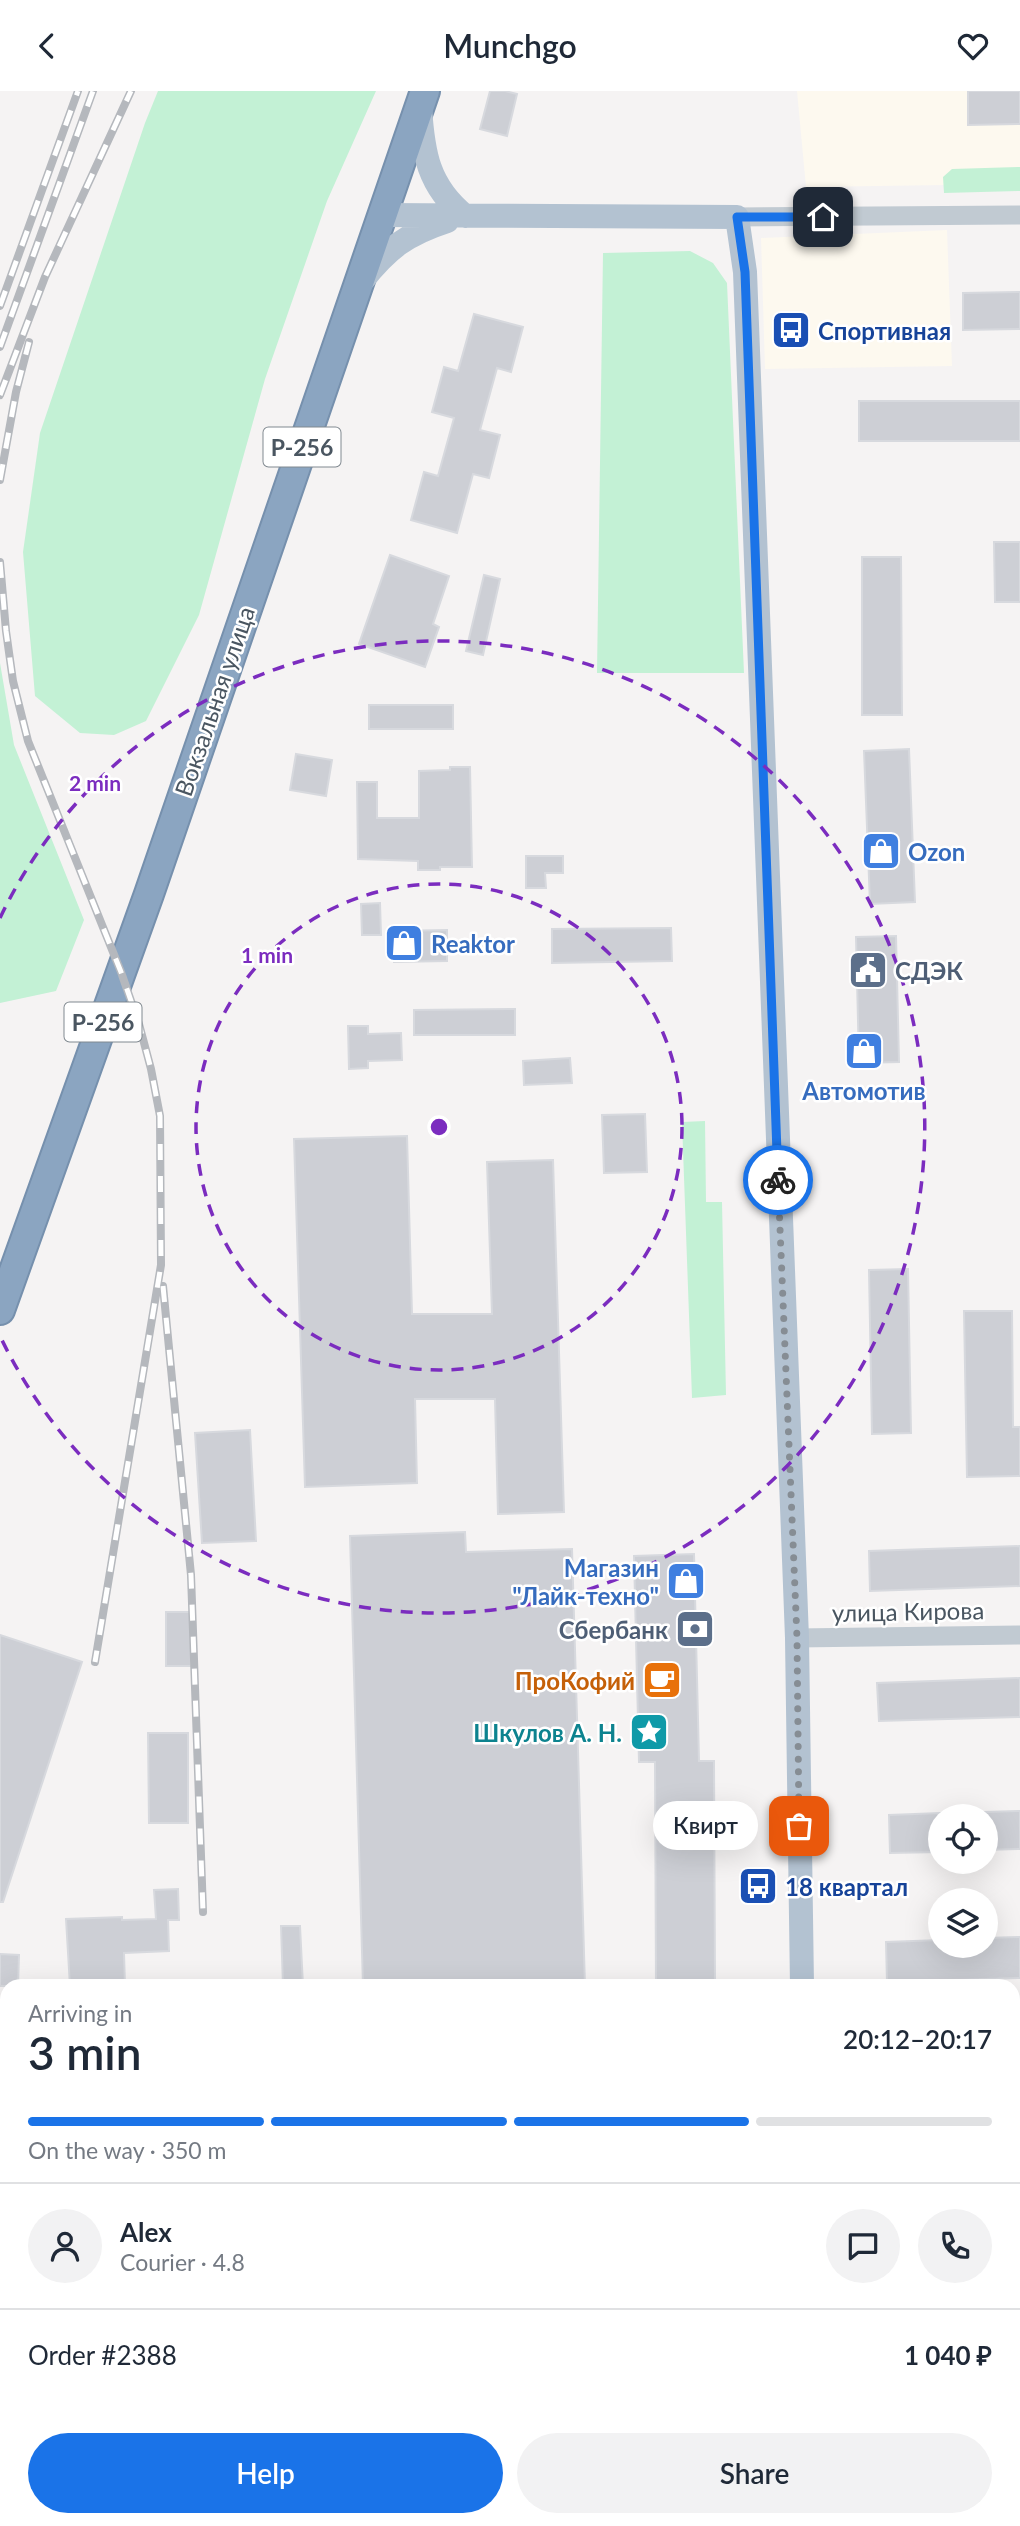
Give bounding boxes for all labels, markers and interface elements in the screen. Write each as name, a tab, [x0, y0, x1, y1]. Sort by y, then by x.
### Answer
text: Munchgo	[443, 26, 577, 65]
icon: back	[28, 27, 66, 65]
icon: heart	[954, 27, 992, 65]
pin	[793, 187, 853, 247]
icon: home	[804, 198, 842, 236]
bus stop icon: Спортивная	[770, 309, 812, 351]
place label: Спортивная	[818, 316, 951, 345]
road number: Р-256	[264, 427, 340, 467]
street label: Вокзальная улица	[168, 602, 260, 800]
text: 2 min	[69, 770, 121, 795]
shop icon: Ozon	[860, 830, 902, 872]
place label: Ozon	[908, 837, 965, 866]
shop icon: Reaktor	[383, 922, 425, 964]
place label: Reaktor	[431, 929, 515, 958]
text: 1 min	[241, 942, 293, 967]
public building icon: СДЭК	[847, 949, 889, 991]
place label: СДЭК	[895, 956, 963, 985]
road number: Р-256	[64, 1003, 142, 1041]
shop icon: Автомотив	[843, 1030, 885, 1072]
place label: Автомотив	[801, 1076, 926, 1105]
centre of rings	[427, 1115, 451, 1139]
courier	[743, 1145, 813, 1215]
icon: bike	[759, 1161, 797, 1199]
place label: Магазин "Лайк-техно"	[512, 1553, 659, 1610]
shop icon: Магазин "Лайк-техно"	[665, 1560, 707, 1602]
street label: улица Кирова	[832, 1595, 984, 1627]
bank icon: Сбербанк	[674, 1608, 716, 1650]
place label: Сбербанк	[559, 1615, 668, 1644]
cafe icon: ПроКофий	[641, 1659, 683, 1701]
place label: ПроКофий	[515, 1666, 635, 1695]
place icon: Шкулов А. Н.	[628, 1711, 670, 1753]
place label: Шкулов А. Н.	[473, 1718, 622, 1747]
pin	[769, 1796, 829, 1856]
callout: Квирт	[652, 1801, 757, 1851]
map controls	[928, 1804, 998, 1958]
button: locate	[928, 1804, 998, 1874]
icon: bag	[780, 1807, 818, 1845]
text: Квирт	[673, 1811, 738, 1839]
bus stop icon: 18 квартал	[737, 1865, 779, 1907]
place label: 18 квартал	[785, 1872, 908, 1901]
button: layers	[928, 1888, 998, 1958]
text: Arriving in	[28, 1999, 132, 2027]
text: 20:12–20:17	[843, 2023, 992, 2055]
text: 3 min	[28, 2025, 142, 2080]
text: On the way · 350 m	[28, 2136, 227, 2164]
button: person	[28, 2209, 102, 2283]
button: chat	[826, 2209, 900, 2283]
button: phone	[918, 2209, 992, 2283]
text: Alex	[120, 2216, 172, 2248]
text: Courier · 4.8	[120, 2248, 245, 2276]
text: Order #2388	[28, 2339, 177, 2371]
text: 1 040 ₽	[904, 2339, 992, 2371]
button: Help	[28, 2433, 503, 2513]
button: Share	[517, 2433, 992, 2513]

